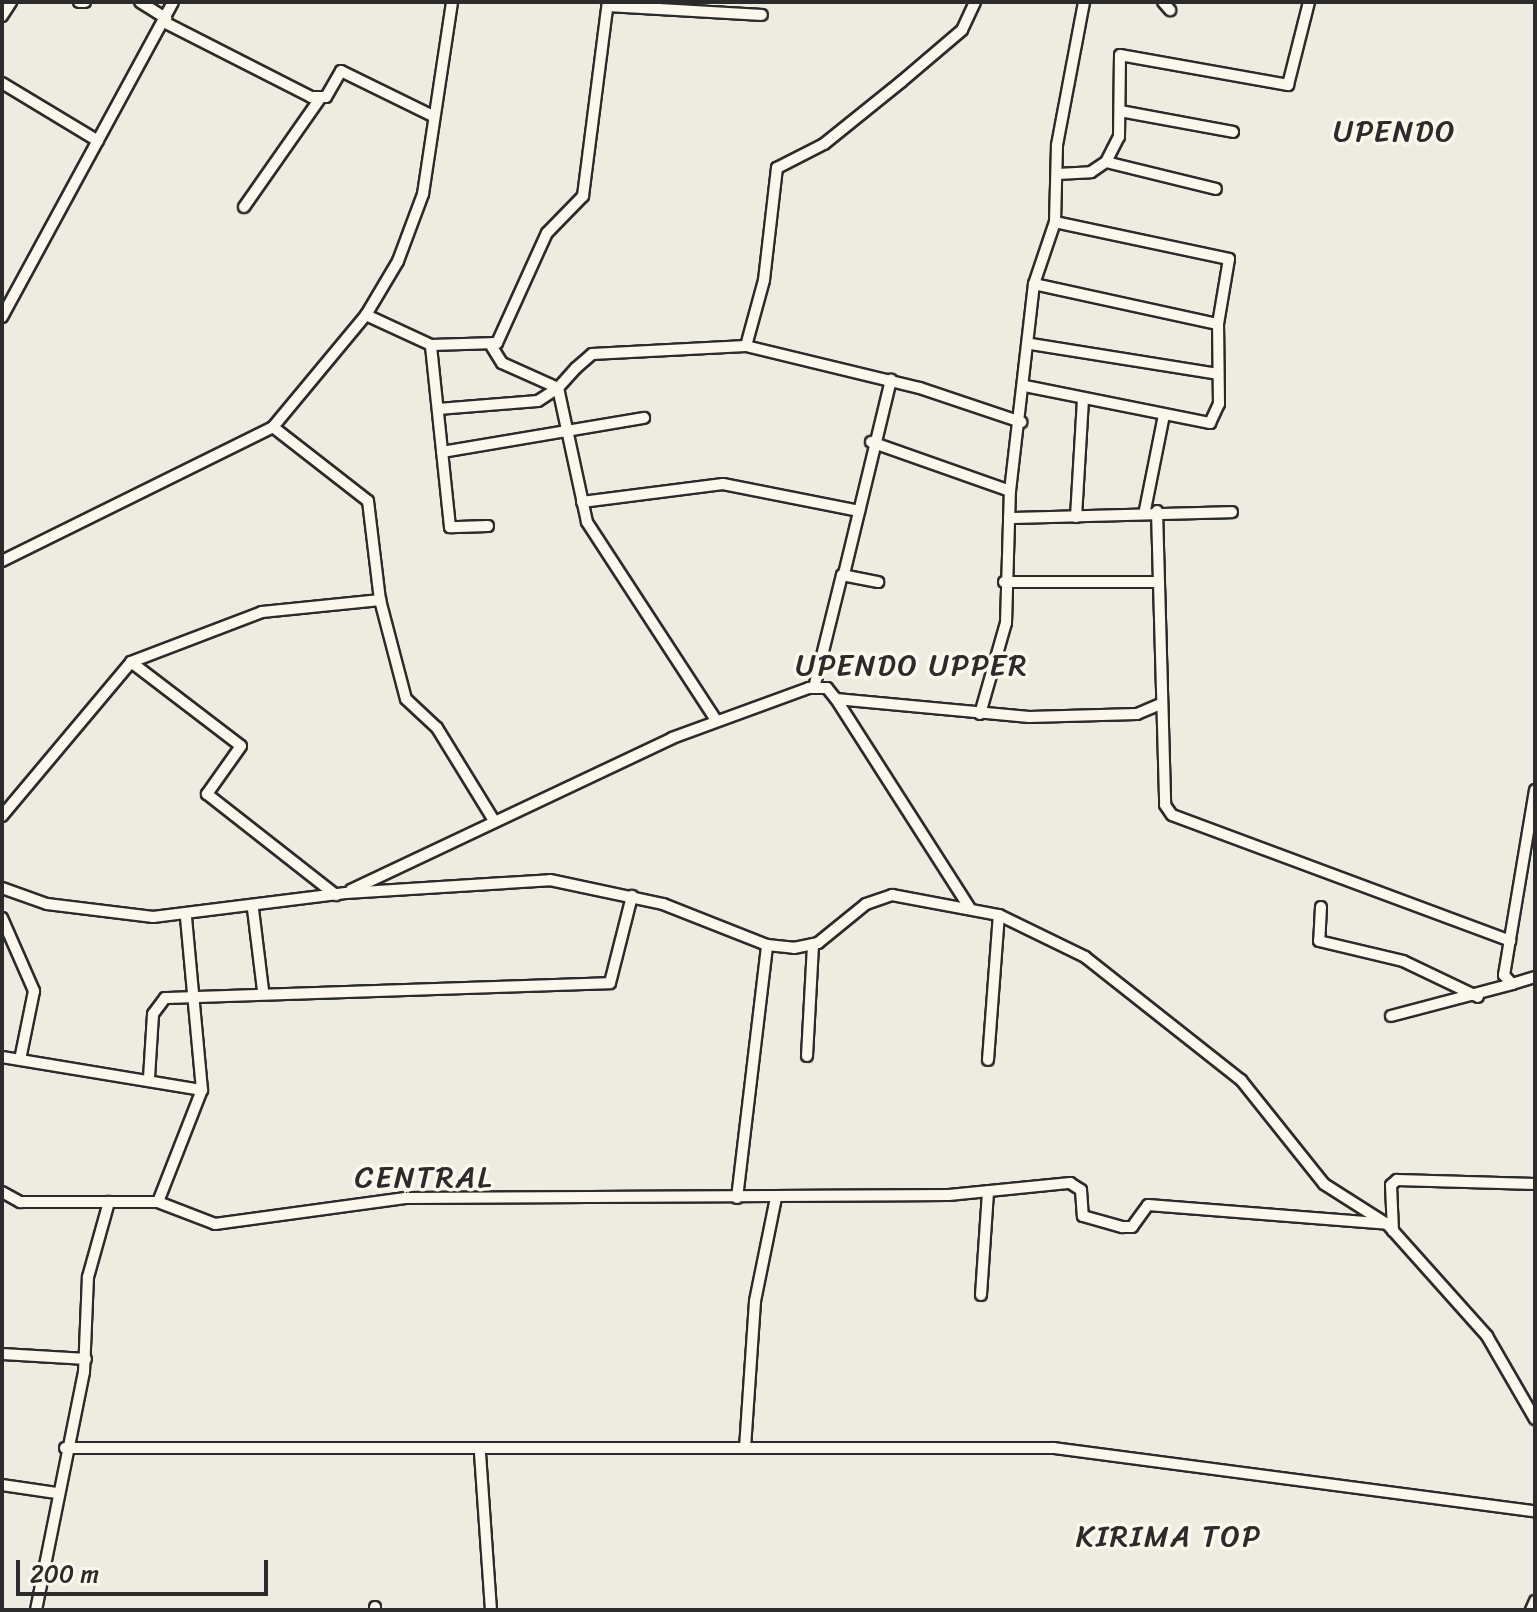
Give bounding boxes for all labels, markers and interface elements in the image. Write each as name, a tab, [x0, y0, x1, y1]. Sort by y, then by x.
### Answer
district label: UPENDO	[1332, 113, 1458, 149]
district label: UPENDO UPPER	[794, 647, 1030, 683]
district label: CENTRAL	[356, 1159, 492, 1195]
district label: KIRIMA TOP	[1078, 1518, 1260, 1554]
scale bar	[20, 1544, 272, 1594]
text: 200 m	[30, 1553, 99, 1595]

